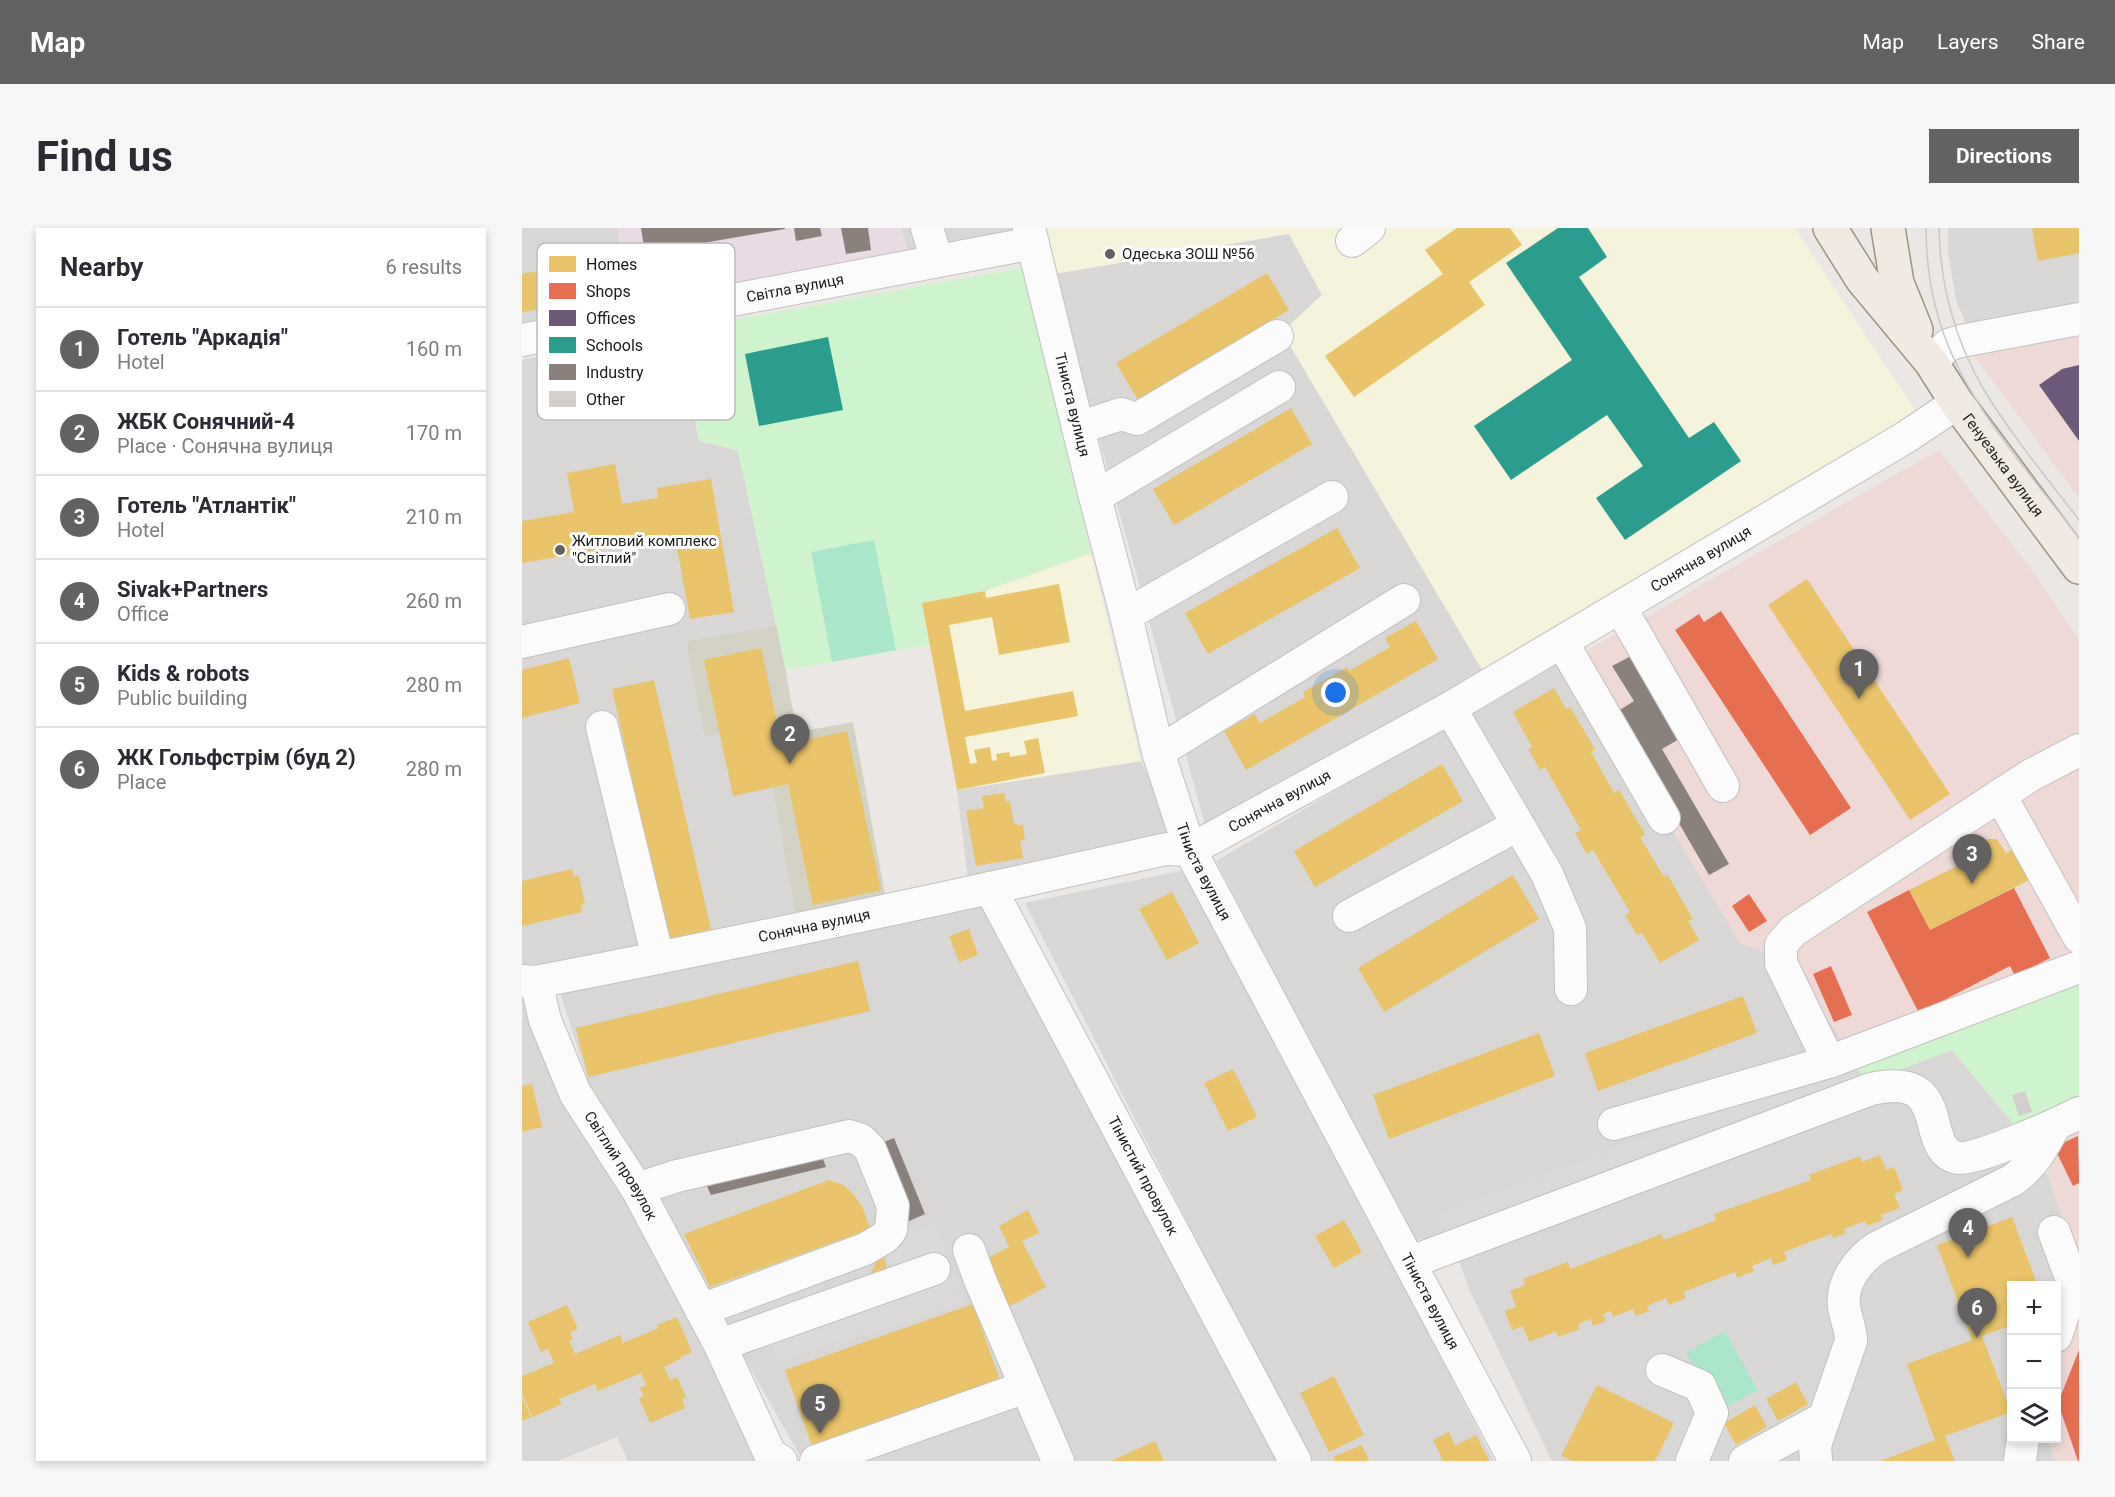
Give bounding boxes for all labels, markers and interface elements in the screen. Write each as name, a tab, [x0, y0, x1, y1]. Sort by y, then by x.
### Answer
text: Map	[30, 26, 85, 59]
text: Map	[1862, 30, 1904, 54]
text: Layers	[1937, 30, 1998, 54]
text: Share	[2031, 30, 2085, 54]
button: Directions	[1929, 129, 2079, 183]
text: Find us	[36, 132, 173, 181]
legend	[537, 243, 735, 420]
place label: Одеська ЗОШ №56	[1122, 245, 1255, 263]
marker: Одеська ЗОШ №56	[1103, 247, 1117, 261]
text: Nearby	[60, 252, 143, 282]
text: 6 results	[386, 255, 462, 279]
text: Homes	[586, 255, 637, 274]
street label: Світла вулиця	[745, 270, 845, 306]
text: Shops	[586, 282, 631, 301]
text: Offices	[586, 309, 636, 328]
text: Готель "Аркадія"	[117, 325, 288, 350]
text: Schools	[586, 336, 643, 355]
text: 1	[74, 337, 85, 361]
text: 160 m	[406, 337, 462, 361]
text: Hotel	[117, 350, 165, 374]
street label: Тіниста вулиця	[1051, 351, 1094, 459]
text: Industry	[586, 363, 644, 382]
text: Other	[586, 390, 626, 409]
text: ЖБК Сонячний-4	[117, 409, 295, 434]
street label: Генуезька вулиця	[1959, 410, 2047, 520]
text: 2	[74, 421, 85, 445]
text: 170 m	[406, 421, 462, 445]
text: Place · Сонячна вулиця	[117, 434, 333, 458]
text: Готель "Атлантік"	[117, 493, 296, 518]
text: 3	[74, 505, 85, 529]
text: 210 m	[406, 505, 462, 529]
text: Hotel	[117, 518, 165, 542]
street label: Сонячна вулиця	[1647, 522, 1754, 596]
place label: Житловий комплекс "Світлий"	[572, 532, 717, 567]
marker: Житловий комплекс "Світлий"	[553, 543, 567, 557]
text: Sivak+Partners	[117, 577, 268, 602]
text: 4	[74, 589, 85, 613]
text: 260 m	[406, 589, 462, 613]
text: Office	[117, 602, 169, 626]
pin: 1	[1840, 650, 1878, 699]
text: Kids & robots	[117, 661, 250, 686]
text: 5	[74, 673, 85, 697]
text: 280 m	[406, 673, 462, 697]
your location	[1321, 678, 1350, 707]
text: Public building	[117, 686, 247, 710]
pin: 2	[770, 714, 810, 764]
text: ЖК Гольфстрім (буд 2)	[117, 745, 356, 770]
text: 6	[74, 757, 85, 781]
text: 280 m	[406, 757, 462, 781]
street label: Сонячна вулиця	[1225, 766, 1334, 836]
text: Place	[117, 770, 166, 794]
street label: Тіниста вулиця	[1173, 820, 1235, 924]
pin: 3	[1952, 834, 1992, 884]
street label: Сонячна вулиця	[757, 905, 872, 946]
street label: Світлий провулок	[580, 1108, 661, 1223]
street label: Тінистий провулок	[1104, 1113, 1182, 1238]
pin: 4	[1948, 1208, 1988, 1258]
street label: Тіниста вулиця	[1397, 1250, 1463, 1353]
map controls	[2007, 1281, 2061, 1443]
button: +	[2007, 1281, 2061, 1335]
pin: 6	[1958, 1288, 1996, 1338]
button: −	[2007, 1335, 2061, 1389]
pin: 5	[800, 1384, 840, 1434]
button: layers	[2007, 1389, 2061, 1443]

